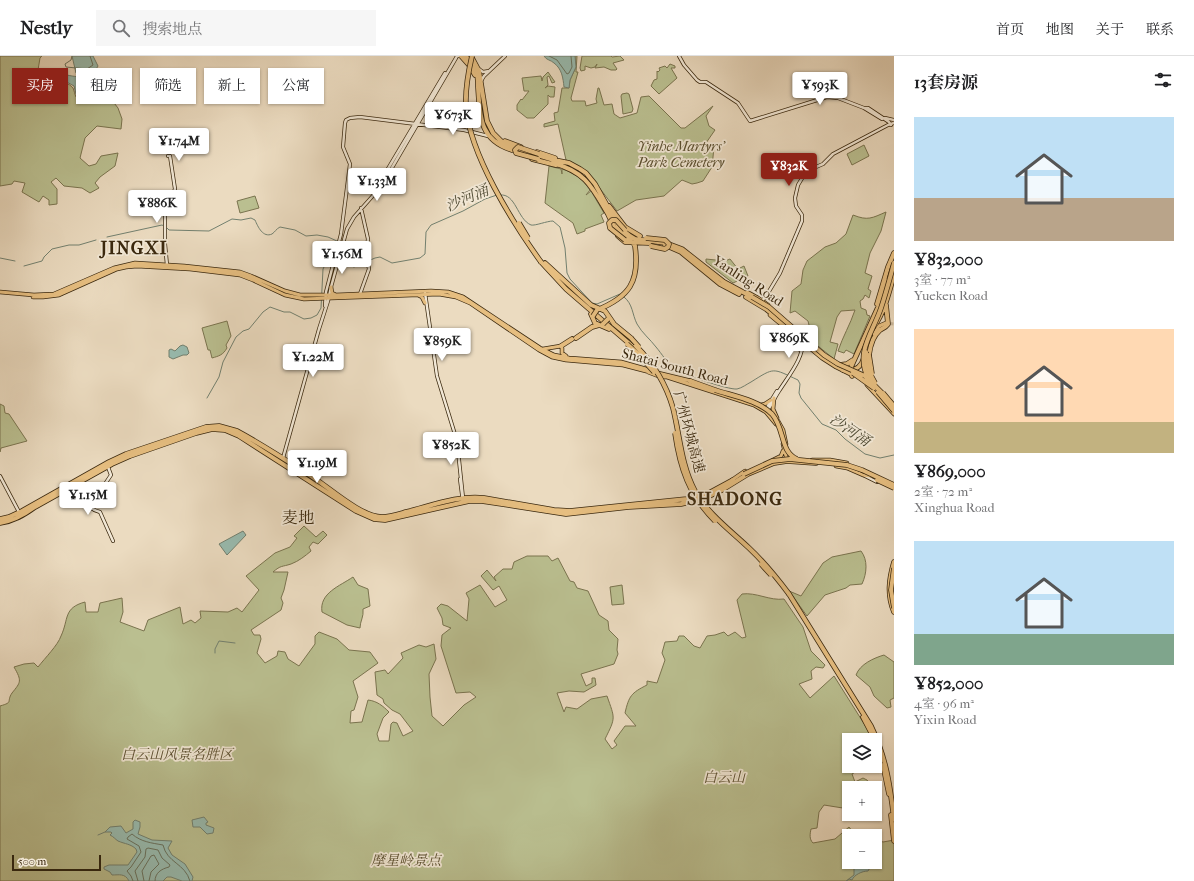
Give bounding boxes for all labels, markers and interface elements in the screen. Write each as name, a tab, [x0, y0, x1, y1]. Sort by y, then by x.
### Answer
search box	[96, 10, 376, 46]
text: Nestly	[20, 17, 72, 39]
icon: search	[110, 17, 132, 39]
text: 搜索地点	[142, 20, 202, 38]
text: 首页	[996, 21, 1024, 38]
text: 地图	[1046, 21, 1074, 38]
text: 关于	[1096, 21, 1124, 38]
text: 联系	[1146, 21, 1174, 38]
chip: 买房	[12, 68, 68, 104]
chip: 租房	[76, 68, 132, 104]
chip: 筛选	[140, 68, 196, 104]
chip: 新上	[204, 68, 260, 104]
chip: 公寓	[268, 68, 324, 104]
icon: filters	[1152, 69, 1174, 91]
pin: ¥593K	[792, 72, 848, 106]
text: 13套房源	[914, 72, 978, 92]
text: ¥593K	[801, 77, 839, 92]
pin: ¥673K	[425, 102, 481, 136]
text: ¥673K	[434, 107, 472, 122]
pin: ¥1.74M	[146, 128, 212, 162]
text: ¥1.74M	[158, 133, 200, 148]
park label: Yinhe Martyrs' Park Cemetery	[637, 138, 726, 171]
icon: home	[1008, 143, 1080, 215]
pin: ¥832K	[761, 153, 817, 187]
text: ¥832K	[770, 158, 808, 173]
pin: ¥1.33M	[344, 168, 410, 202]
text: ¥1.33M	[357, 173, 397, 188]
water label: 沙河涌	[443, 180, 493, 215]
pin: ¥886K	[129, 190, 185, 224]
text: ¥886K	[137, 195, 177, 210]
district label: JINGXI	[98, 238, 168, 259]
pin: ¥1.56M	[309, 241, 375, 275]
text: ¥1.56M	[321, 246, 363, 261]
text: ¥832,000	[914, 249, 983, 269]
street label: Yanling Road	[709, 251, 787, 310]
text: 3室 · 77 m²	[914, 272, 970, 287]
text: Yueken Road	[914, 288, 988, 303]
pin: ¥869K	[761, 325, 817, 359]
pin: ¥859K	[414, 328, 470, 362]
text: ¥869K	[769, 330, 809, 345]
text: ¥859K	[423, 333, 461, 348]
pin: ¥1.22M	[280, 344, 346, 378]
street label: Shatai South Road	[620, 345, 730, 389]
text: ¥1.22M	[292, 349, 334, 364]
icon: home	[1008, 355, 1080, 427]
street label: 广州环城高速	[670, 389, 708, 475]
water label: 沙河涌	[826, 410, 875, 451]
pin: ¥852K	[423, 432, 479, 466]
text: ¥852K	[432, 437, 470, 452]
pin: ¥1.19M	[284, 450, 350, 484]
text: ¥1.19M	[297, 455, 337, 470]
text: ¥869,000	[914, 461, 986, 481]
pin: ¥1.15M	[55, 482, 121, 516]
text: 2室 · 72 m²	[914, 484, 972, 499]
text: ¥1.15M	[68, 487, 108, 502]
district label: SHADONG	[687, 489, 783, 510]
text: Xinghua Road	[914, 500, 995, 515]
district label: 麦地	[282, 508, 314, 527]
icon: home	[1008, 567, 1080, 639]
text: ¥852,000	[914, 673, 984, 693]
text: 4室 · 96 m²	[914, 696, 974, 711]
text: Yixin Road	[914, 712, 976, 727]
map controls	[842, 733, 882, 869]
button: layers	[842, 733, 882, 773]
park label: 白云山风景名胜区	[121, 746, 235, 763]
park label: 白云山	[703, 769, 746, 786]
button: +	[842, 781, 882, 821]
button: −	[842, 829, 882, 869]
park label: 摩星岭景点	[371, 852, 443, 869]
scale bar	[12, 853, 101, 872]
text: 500 m	[18, 855, 46, 868]

